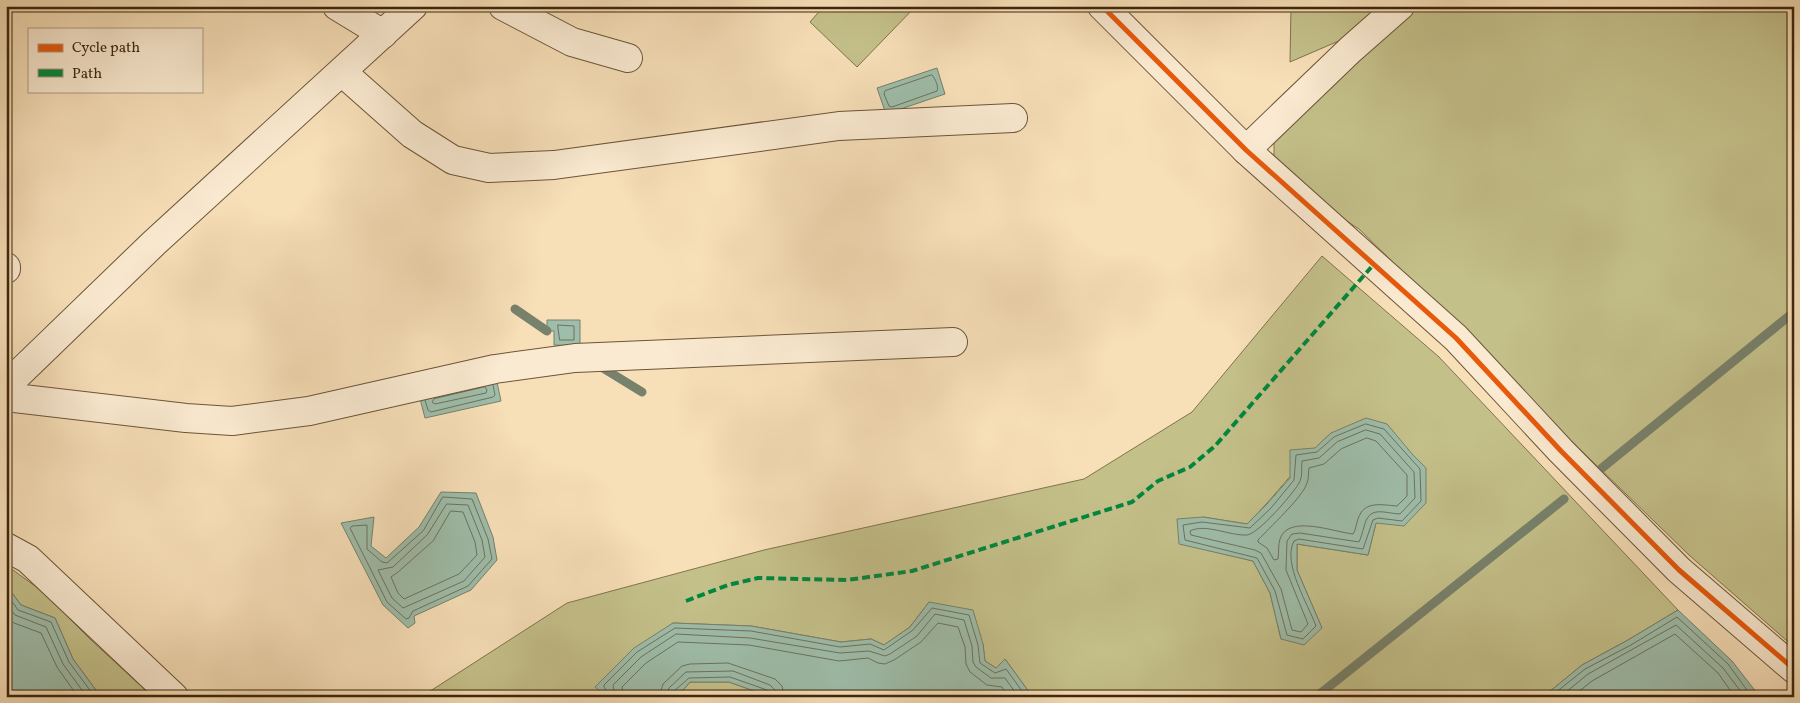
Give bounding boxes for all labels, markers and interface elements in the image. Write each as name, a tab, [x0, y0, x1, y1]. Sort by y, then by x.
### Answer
legend	[28, 28, 202, 92]
text: Cycle path	[72, 38, 140, 59]
text: Path	[72, 64, 102, 85]

